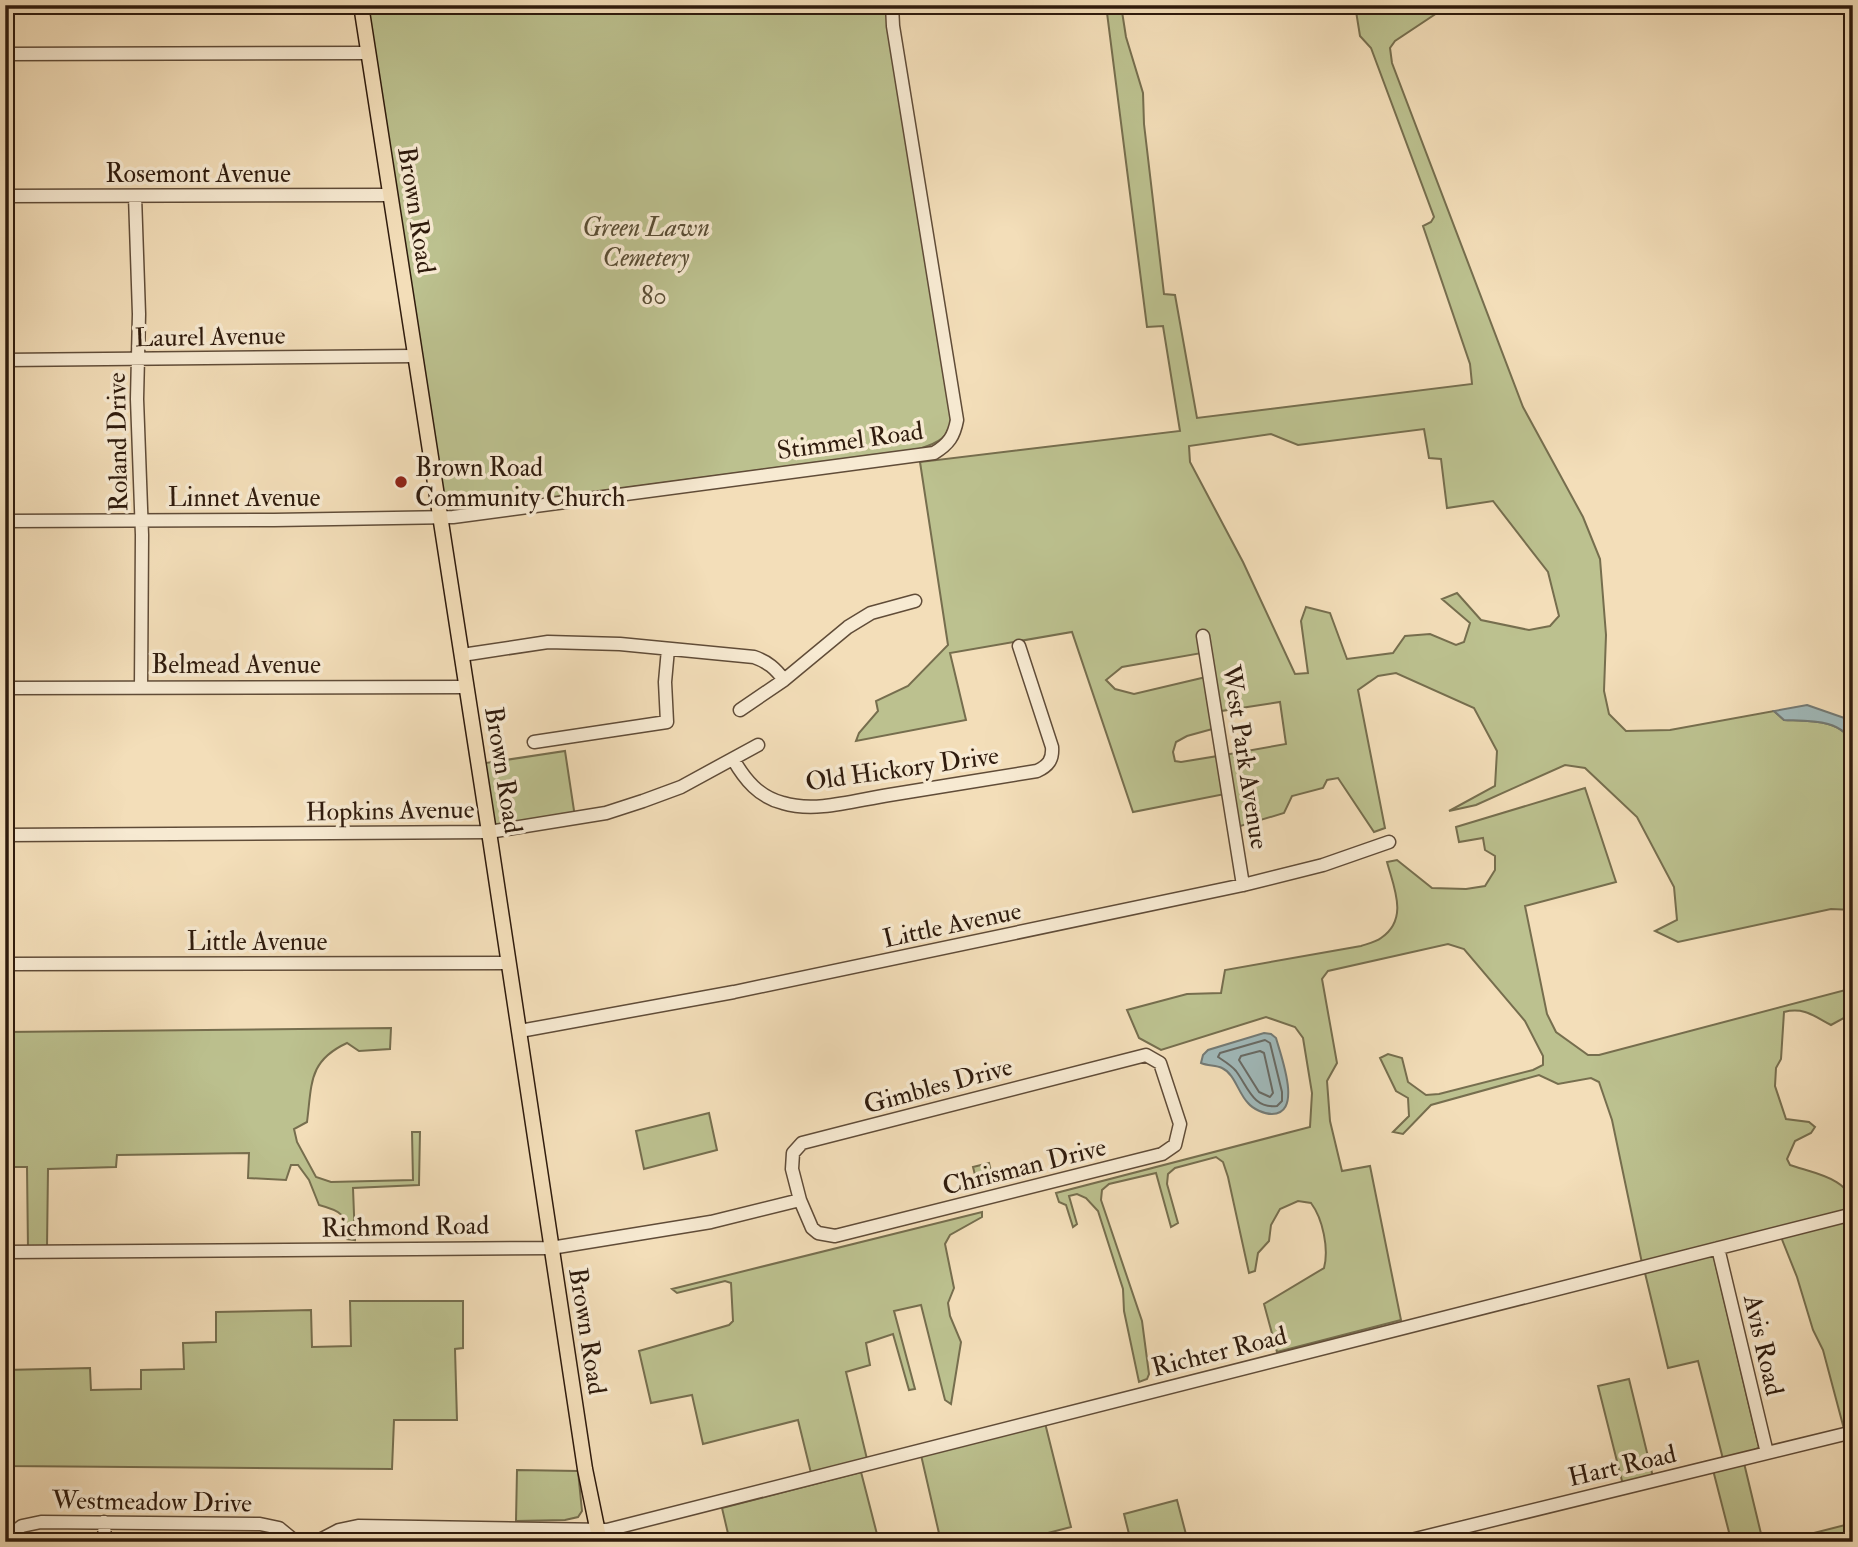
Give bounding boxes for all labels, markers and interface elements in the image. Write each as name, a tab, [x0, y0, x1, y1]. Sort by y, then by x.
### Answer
street label: Brown Road	[390, 144, 442, 276]
street label: Rosemont Avenue	[105, 158, 291, 190]
park label: Green Lawn Cemetery	[582, 212, 710, 274]
park label: 80	[641, 280, 667, 312]
street label: Laurel Avenue	[134, 320, 286, 354]
street label: Roland Drive	[101, 372, 135, 512]
street label: Stimmel Road	[775, 415, 926, 467]
place label: Brown Road Community Church	[415, 452, 626, 514]
marker: Brown Road Community Church	[393, 474, 409, 490]
street label: Linnet Avenue	[168, 482, 320, 514]
street label: Belmead Avenue	[151, 649, 321, 681]
street label: West Park Avenue	[1215, 662, 1275, 852]
street label: Brown Road	[477, 704, 529, 836]
street label: Old Hickory Drive	[803, 740, 1001, 798]
street label: Hopkins Avenue	[305, 794, 475, 829]
street label: Little Avenue	[880, 895, 1024, 955]
street label: Little Avenue	[187, 926, 327, 958]
street label: Gimbles Drive	[860, 1051, 1016, 1121]
street label: Chrisman Drive	[939, 1131, 1109, 1203]
street label: Richmond Road	[321, 1210, 490, 1244]
street label: Brown Road	[561, 1265, 613, 1397]
street label: Avis Road	[1736, 1291, 1790, 1399]
street label: Richter Road	[1148, 1320, 1290, 1384]
street label: Hart Road	[1565, 1438, 1680, 1494]
street label: Westmeadow Drive	[51, 1484, 252, 1520]

